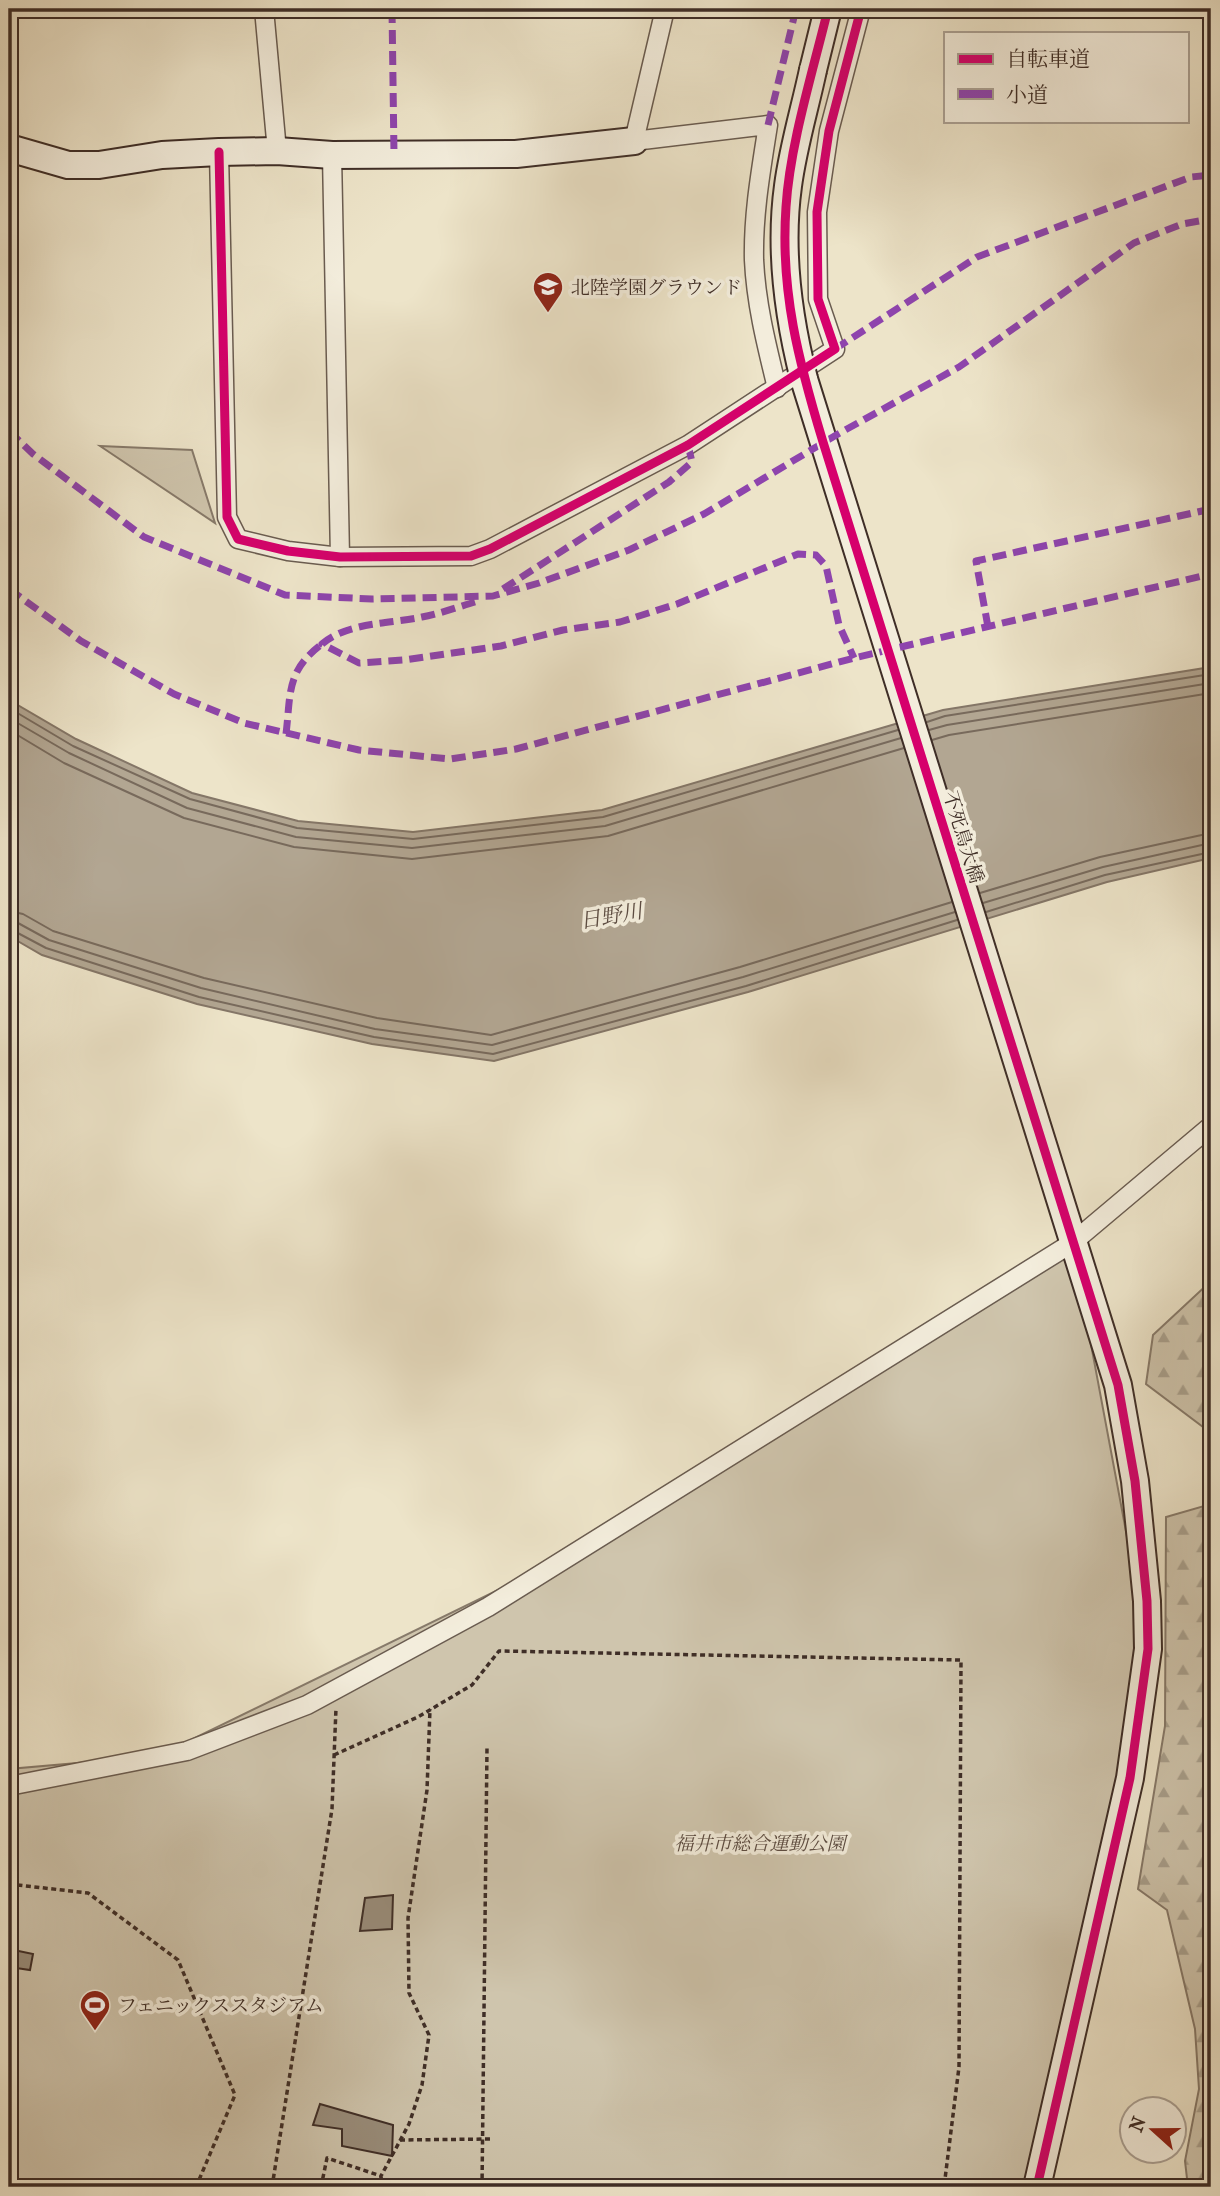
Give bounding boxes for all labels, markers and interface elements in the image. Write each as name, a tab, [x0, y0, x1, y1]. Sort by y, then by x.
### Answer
legend	[944, 32, 1188, 122]
text: 自転車道	[1006, 47, 1090, 71]
text: 小道	[1006, 83, 1048, 107]
school or university icon: 北陸学園グラウンド	[531, 270, 565, 314]
place label: 北陸学園グラウンド	[571, 277, 742, 299]
street label: 不死鳥大橋	[939, 789, 987, 886]
water label: 日野川	[578, 898, 646, 933]
park label: 福井市総合運動公園	[674, 1833, 848, 1855]
sports icon: フェニックススタジアム	[78, 1988, 112, 2032]
place label: フェニックススタジアム	[118, 1995, 324, 2017]
north arrow	[1118, 2094, 1188, 2164]
text: N	[1125, 2113, 1151, 2135]

